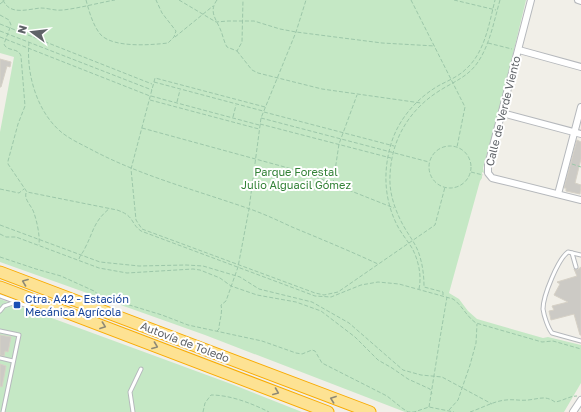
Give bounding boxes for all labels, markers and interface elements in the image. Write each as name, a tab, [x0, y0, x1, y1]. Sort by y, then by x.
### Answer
north arrow	[12, 12, 52, 52]
text: N	[14, 24, 29, 35]
street label: Calle de Verde Viento	[483, 54, 523, 167]
park label: Parque Forestal Julio Alguacil Gómez	[241, 165, 351, 191]
one-way arrow	[22, 278, 29, 286]
place label: Ctra. A42 - Estación Mecánica Agrícola	[25, 292, 129, 318]
marker: Ctra. A42 - Estación Mecánica Agrícola	[12, 300, 22, 310]
street label: Autovía de Toledo	[139, 319, 232, 365]
one-way arrow	[99, 322, 106, 330]
one-way arrow	[151, 341, 158, 349]
one-way arrow	[273, 387, 280, 395]
one-way arrow	[330, 395, 337, 403]

